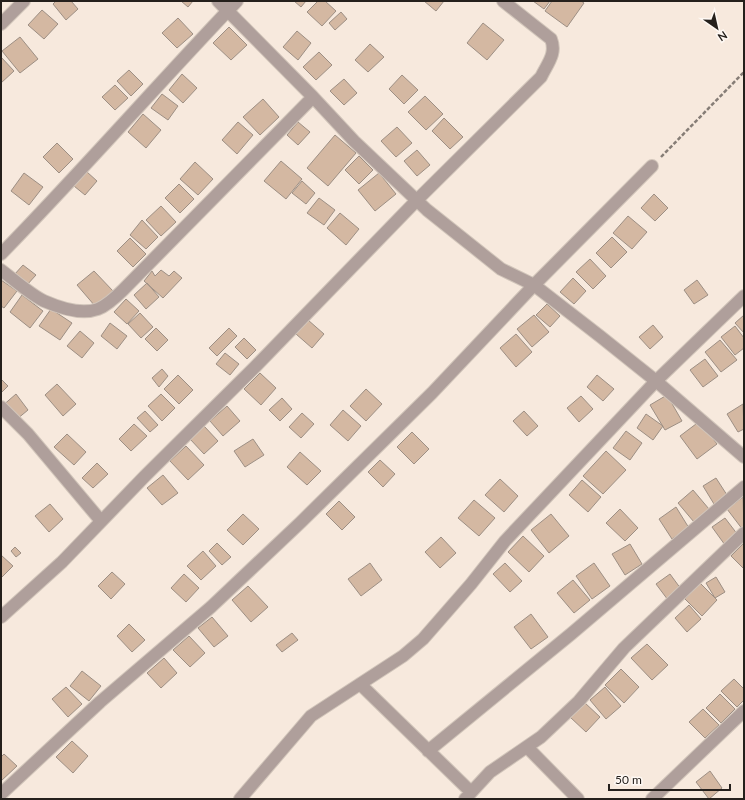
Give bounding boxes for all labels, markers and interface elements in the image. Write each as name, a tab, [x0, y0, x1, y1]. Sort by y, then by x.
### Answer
north arrow	[697, 8, 737, 48]
text: N	[716, 29, 730, 44]
scale bar	[609, 766, 730, 792]
text: 50 m	[615, 772, 642, 787]

